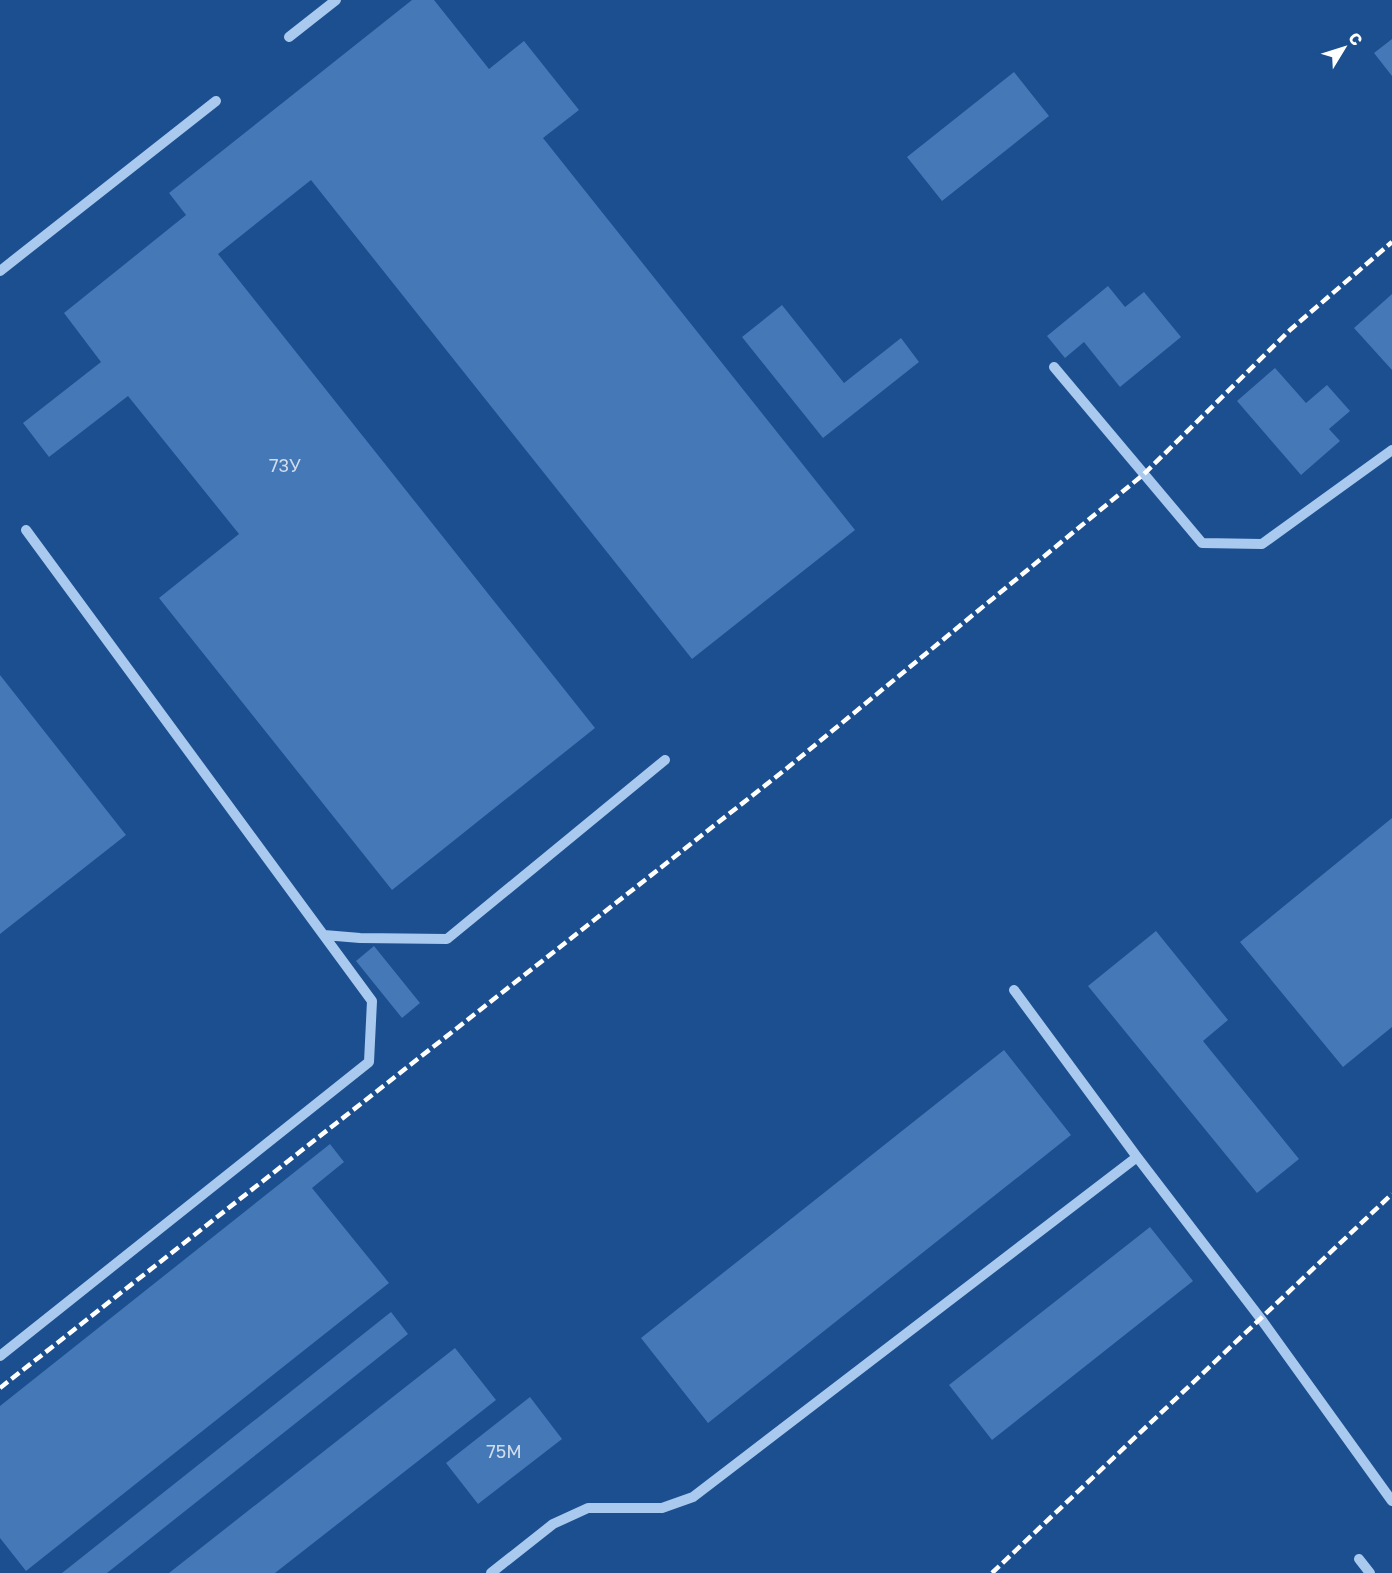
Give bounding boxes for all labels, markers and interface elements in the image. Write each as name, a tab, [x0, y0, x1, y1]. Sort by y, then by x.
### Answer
north arrow	[1314, 18, 1374, 78]
text: С	[1344, 28, 1367, 49]
house number: 73У	[269, 454, 301, 476]
house number: 75М	[486, 1440, 522, 1462]

